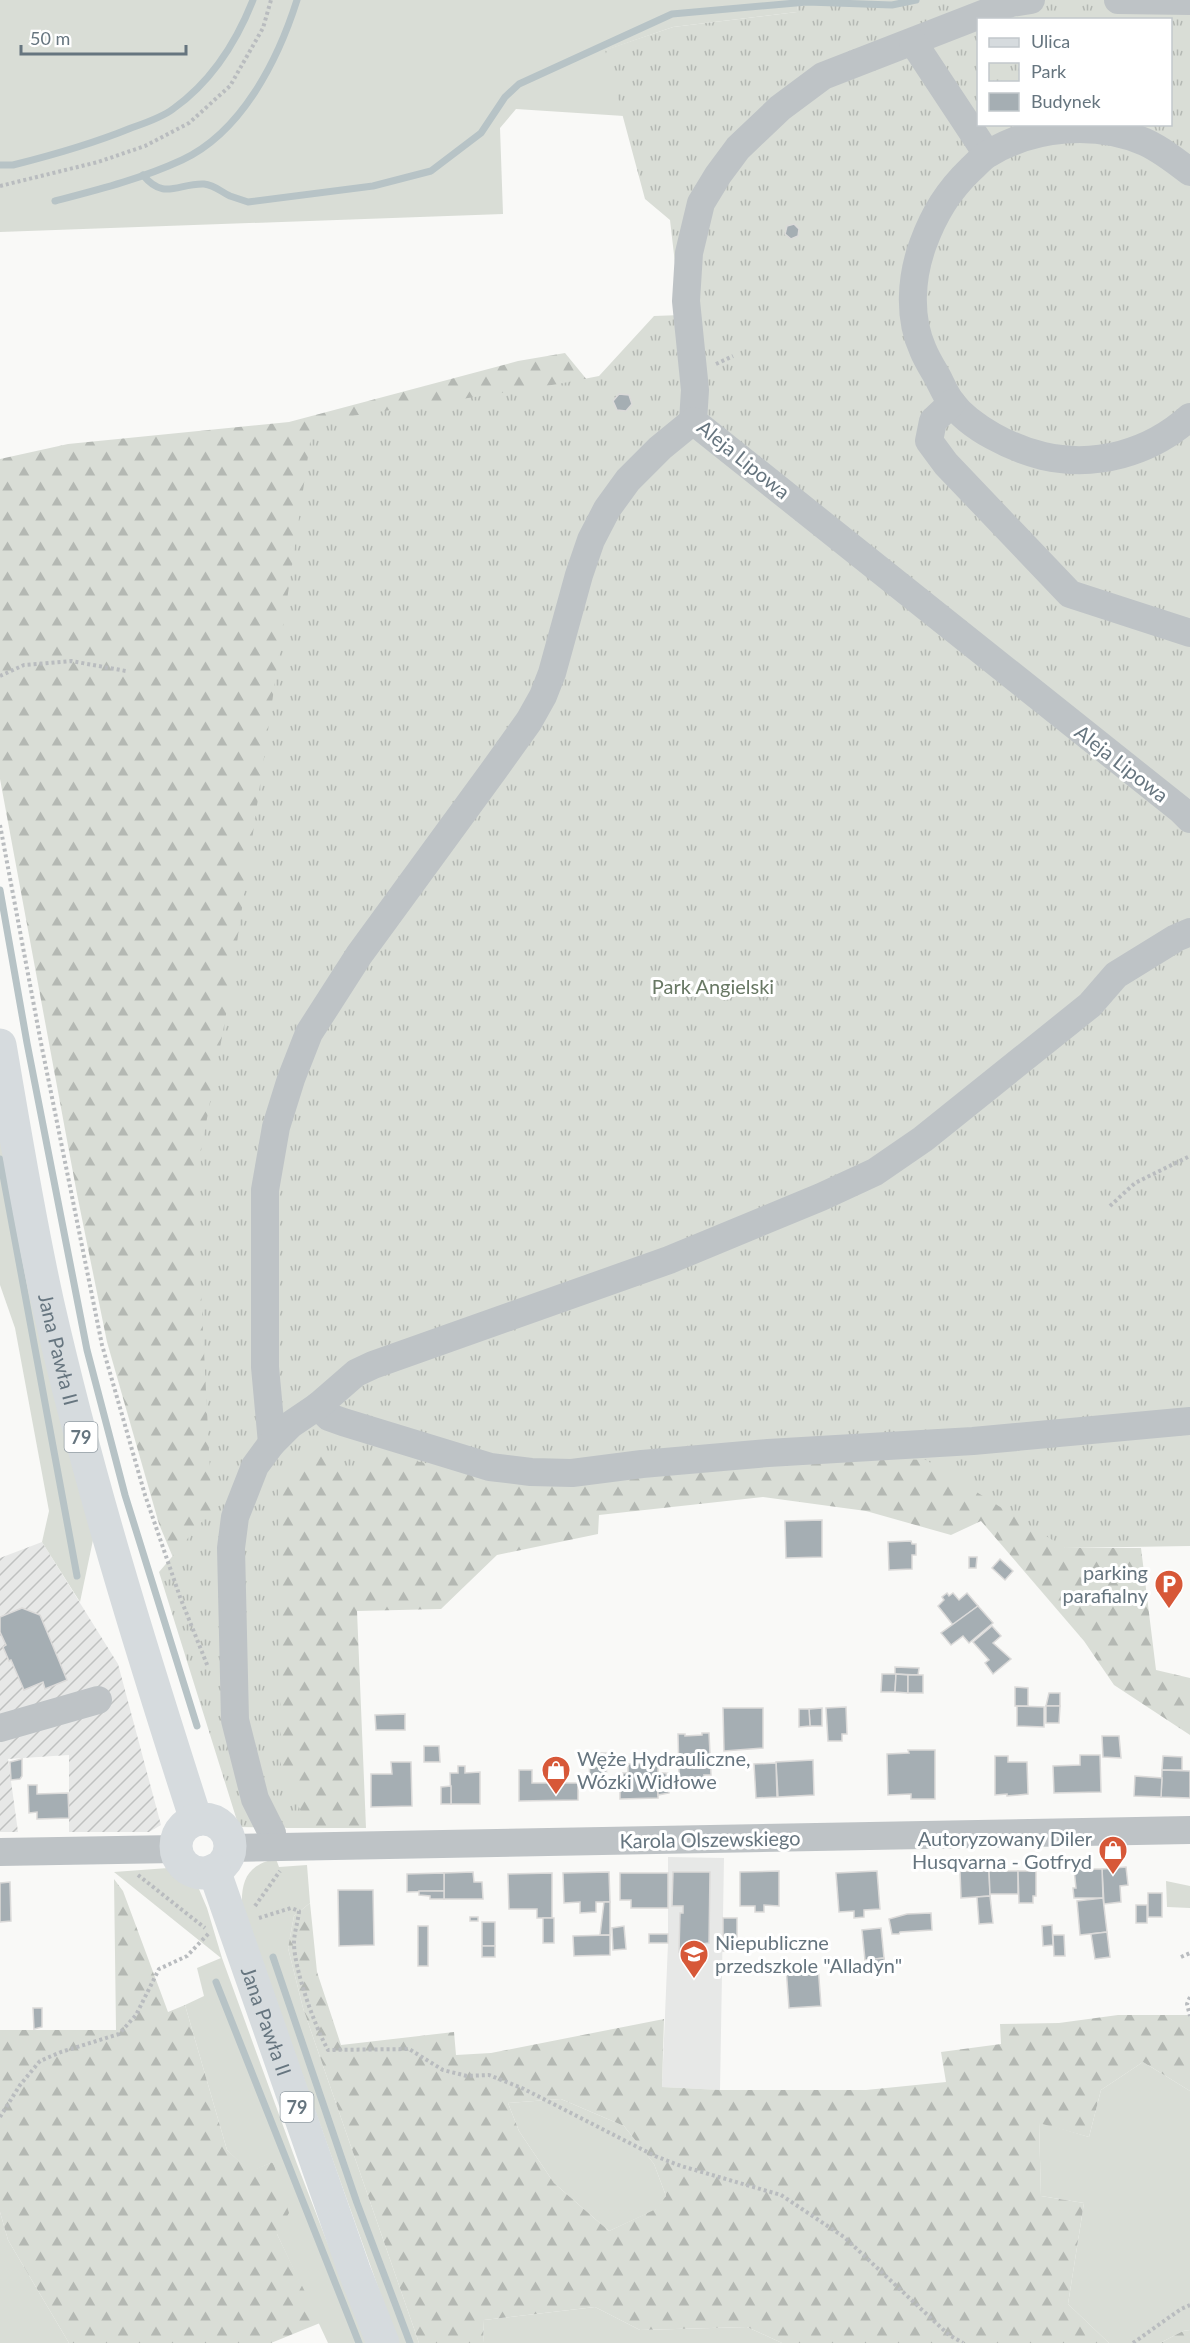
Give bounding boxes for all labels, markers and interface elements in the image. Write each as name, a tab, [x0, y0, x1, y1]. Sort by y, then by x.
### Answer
scale bar	[21, 18, 186, 56]
legend	[977, 18, 1172, 126]
text: 50 m	[30, 27, 70, 49]
text: Ulica	[1031, 30, 1070, 52]
text: Park	[1031, 60, 1067, 82]
text: Budynek	[1031, 90, 1101, 112]
street label: Aleja Lipowa	[693, 415, 795, 503]
street label: Aleja Lipowa	[1071, 719, 1173, 807]
park label: Park Angielski	[652, 974, 774, 998]
street label: Jana Pawła II	[34, 1291, 84, 1408]
road number: 79	[64, 1422, 98, 1452]
place label: parking parafialny	[1063, 1560, 1149, 1607]
parking icon: parking parafialny	[1153, 1568, 1185, 1610]
place label: Węże Hydrauliczne, Wózki Widłowe	[577, 1746, 751, 1793]
shop icon: Węże Hydrauliczne, Wózki Widłowe	[540, 1754, 572, 1796]
street label: Karola Olszewskiego	[619, 1825, 801, 1853]
place label: Autoryzowany Diler Husqvarna - Gotfryd	[912, 1826, 1093, 1873]
shop icon: Autoryzowany Diler Husqvarna - Gotfryd	[1097, 1834, 1129, 1876]
place label: Niepubliczne przedszkole "Alladyn"	[715, 1930, 902, 1977]
school or university icon: Niepubliczne przedszkole "Alladyn"	[678, 1938, 710, 1980]
street label: Jana Pawła II	[237, 1963, 297, 2079]
road number: 79	[280, 2092, 314, 2122]

